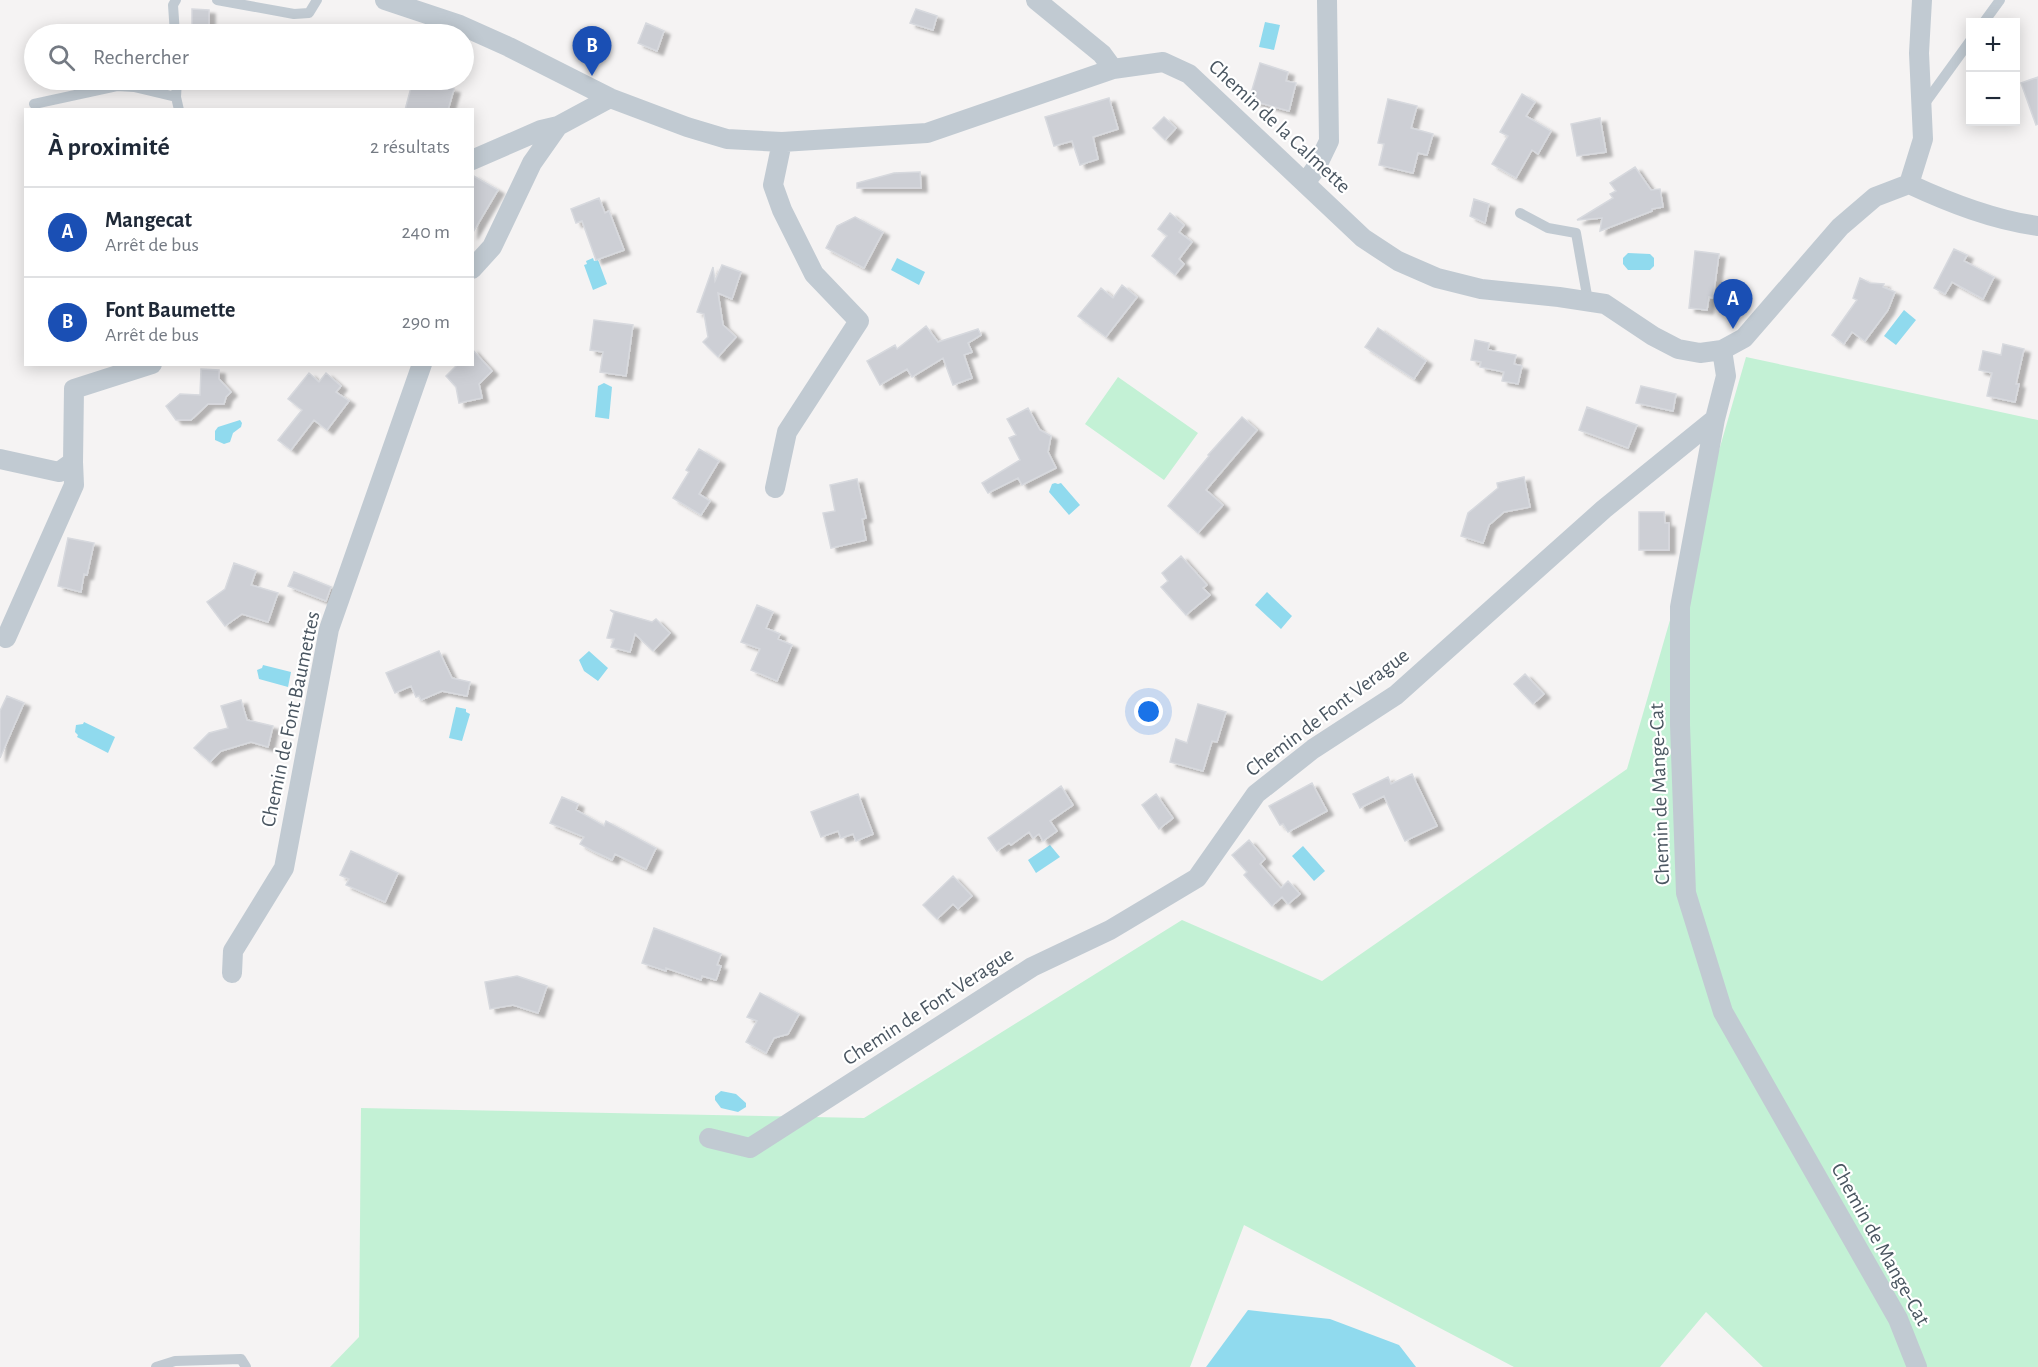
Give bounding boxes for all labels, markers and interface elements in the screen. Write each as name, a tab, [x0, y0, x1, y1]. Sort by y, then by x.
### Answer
map controls	[1966, 18, 2020, 126]
button: +	[1966, 18, 2020, 72]
search box	[24, 24, 474, 90]
pin: B	[572, 26, 612, 76]
icon: search	[45, 41, 78, 74]
text: Rechercher	[93, 46, 189, 68]
street label: Chemin de la Calmette	[1205, 56, 1355, 197]
button: −	[1966, 72, 2020, 126]
text: À proximité	[48, 134, 170, 160]
text: 2 résultats	[370, 137, 450, 157]
text: Mangecat	[105, 209, 192, 231]
text: A	[62, 222, 74, 242]
text: 240 m	[401, 222, 450, 242]
text: Arrêt de bus	[105, 235, 199, 255]
pin: A	[1714, 280, 1752, 329]
text: Font Baumette	[105, 299, 236, 321]
text: B	[62, 312, 73, 332]
text: 290 m	[402, 312, 450, 332]
text: Arrêt de bus	[105, 325, 199, 345]
street label: Chemin de Font Baumettes	[257, 609, 324, 829]
street label: Chemin de Font Verague	[1242, 644, 1413, 781]
your location	[1134, 697, 1163, 726]
street label: Chemin de Mange-Cat	[1646, 702, 1673, 885]
street label: Chemin de Font Verague	[839, 944, 1017, 1069]
street label: Chemin de Mange-Cat	[1827, 1160, 1934, 1329]

